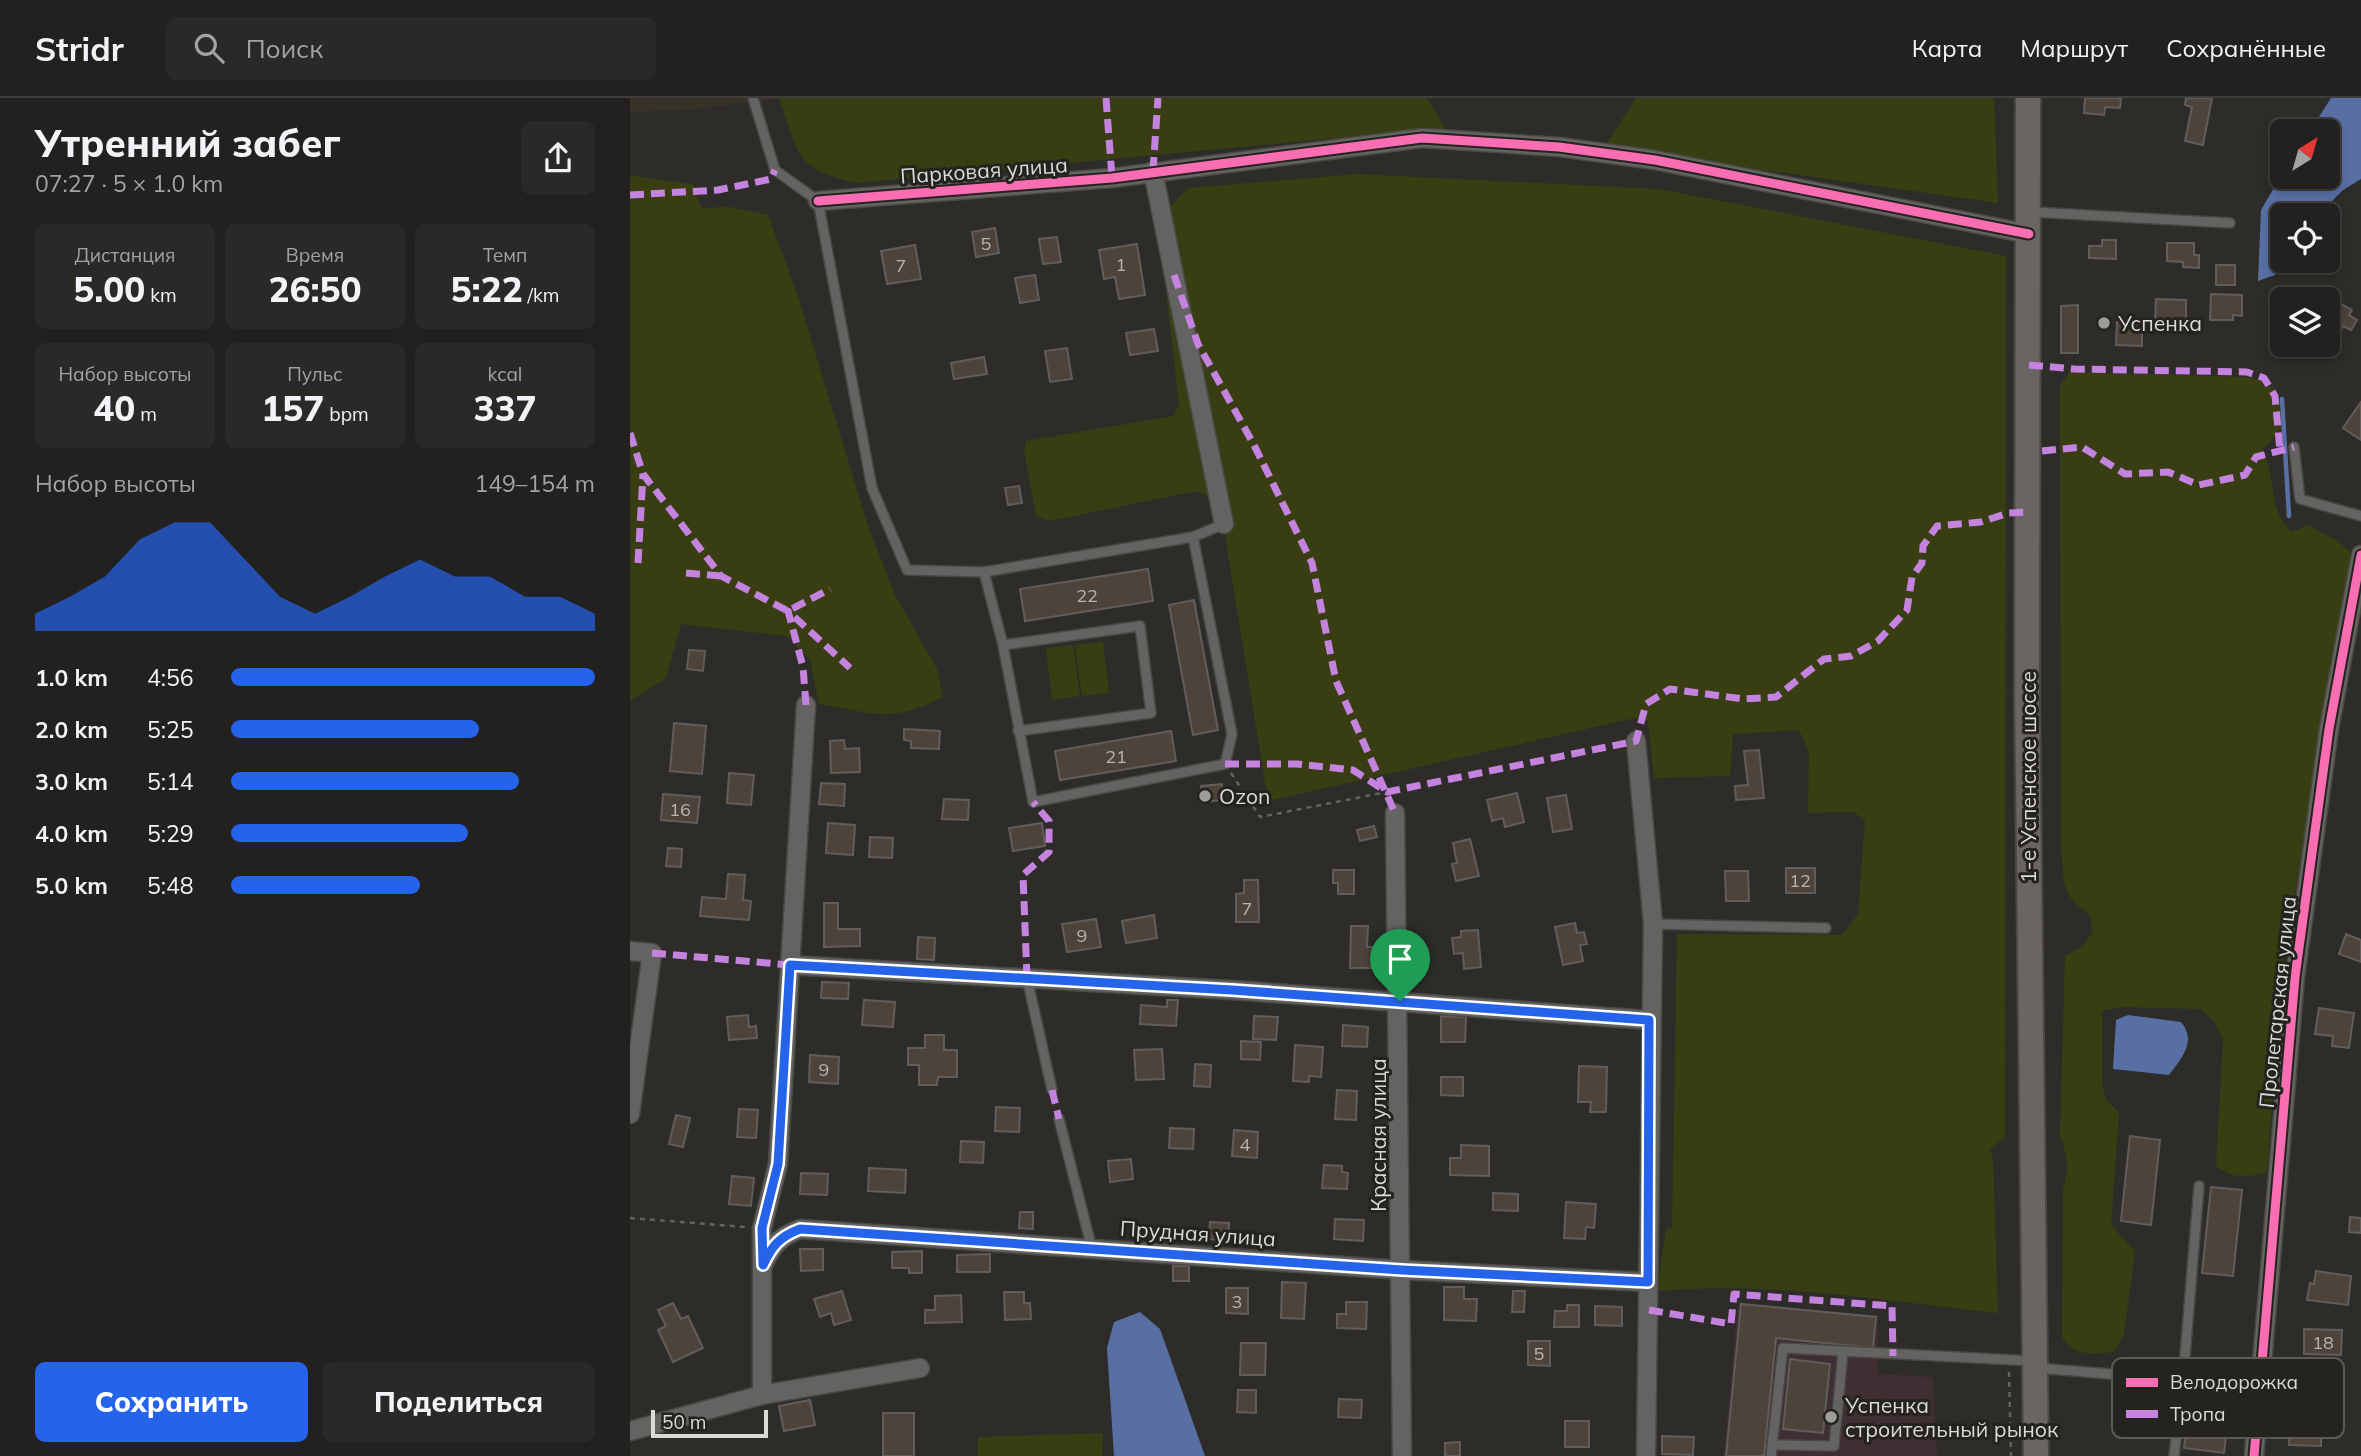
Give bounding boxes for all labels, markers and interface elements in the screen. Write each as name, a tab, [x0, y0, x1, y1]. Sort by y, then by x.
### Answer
search box	[166, 17, 656, 80]
text: Stridr	[35, 28, 124, 69]
icon: search	[190, 29, 228, 67]
text: Поиск	[246, 32, 323, 65]
text: Карта	[1912, 33, 1982, 63]
text: Маршрут	[2020, 33, 2128, 63]
text: Сохранённые	[2166, 33, 2326, 63]
text: Утренний забег	[35, 119, 341, 167]
north arrow	[2270, 119, 2340, 189]
map controls	[2270, 119, 2340, 357]
button: share	[521, 121, 595, 195]
street label: Парковая улица	[899, 151, 1069, 189]
text: 07:27 · 5 × 1.0 km	[35, 169, 223, 198]
button: locate	[2270, 203, 2340, 273]
house number: 5	[981, 232, 992, 255]
text: Дистанция	[74, 243, 176, 267]
text: Время	[286, 243, 344, 267]
text: Темп	[483, 243, 527, 267]
house number: 1	[1116, 253, 1126, 276]
house number: 7	[896, 254, 906, 277]
text: 5.00	[73, 267, 145, 311]
text: 26:50	[268, 267, 362, 311]
text: 5:22	[451, 267, 523, 311]
text: km	[145, 283, 177, 307]
text: /km	[523, 283, 559, 307]
button: layers	[2270, 287, 2340, 357]
place label: Успенка	[2117, 310, 2202, 336]
marker: Успенка	[2096, 315, 2112, 331]
text: Набор высоты	[59, 362, 191, 386]
text: Пульс	[287, 362, 343, 386]
text: kcal	[488, 362, 522, 386]
text: 40	[93, 386, 135, 430]
text: 157	[261, 386, 324, 430]
text: 337	[473, 386, 537, 430]
text: m	[135, 402, 157, 426]
text: bpm	[324, 402, 369, 426]
text: Набор высоты	[35, 469, 196, 498]
text: 149–154 m	[474, 469, 595, 498]
house number: 22	[1076, 584, 1098, 607]
text: 1.0 km	[35, 663, 108, 692]
text: 4:56	[147, 663, 194, 692]
street label: 1-е Успенское шоссе	[2015, 671, 2041, 883]
text: 2.0 km	[35, 715, 108, 744]
text: 5:25	[147, 715, 194, 744]
house number: 21	[1105, 745, 1127, 768]
text: 3.0 km	[35, 767, 108, 796]
text: 5:14	[147, 767, 194, 796]
place label: Ozon	[1219, 783, 1270, 809]
marker: Ozon	[1197, 788, 1213, 804]
house number: 16	[669, 798, 691, 821]
text: 4.0 km	[35, 819, 108, 848]
text: 5:29	[147, 819, 194, 848]
house number: 12	[1789, 869, 1811, 892]
text: 5.0 km	[35, 871, 108, 900]
text: 5:48	[147, 871, 194, 900]
street label: Пролетарская улица	[2253, 895, 2301, 1109]
house number: 7	[1242, 897, 1252, 920]
house number: 9	[1077, 924, 1087, 947]
pin	[1370, 929, 1430, 1001]
icon: arrive	[1381, 940, 1419, 978]
house number: 9	[819, 1058, 829, 1081]
street label: Красная улица	[1365, 1058, 1391, 1212]
house number: 4	[1240, 1133, 1251, 1156]
street label: Прудная улица	[1119, 1215, 1277, 1251]
house number: 3	[1232, 1290, 1242, 1313]
house number: 18	[2312, 1331, 2334, 1354]
house number: 5	[1534, 1342, 1545, 1365]
legend	[2112, 1358, 2344, 1438]
button: Сохранить	[35, 1362, 308, 1442]
button: Поделиться	[322, 1362, 595, 1442]
text: Велодорожка	[2170, 1370, 2298, 1394]
place label: Успенка строительный рынок	[1844, 1392, 2059, 1442]
text: Тропа	[2170, 1402, 2226, 1426]
scale bar	[651, 1407, 768, 1439]
marker: Успенка строительный рынок	[1823, 1409, 1839, 1425]
text: 50 m	[662, 1410, 706, 1434]

